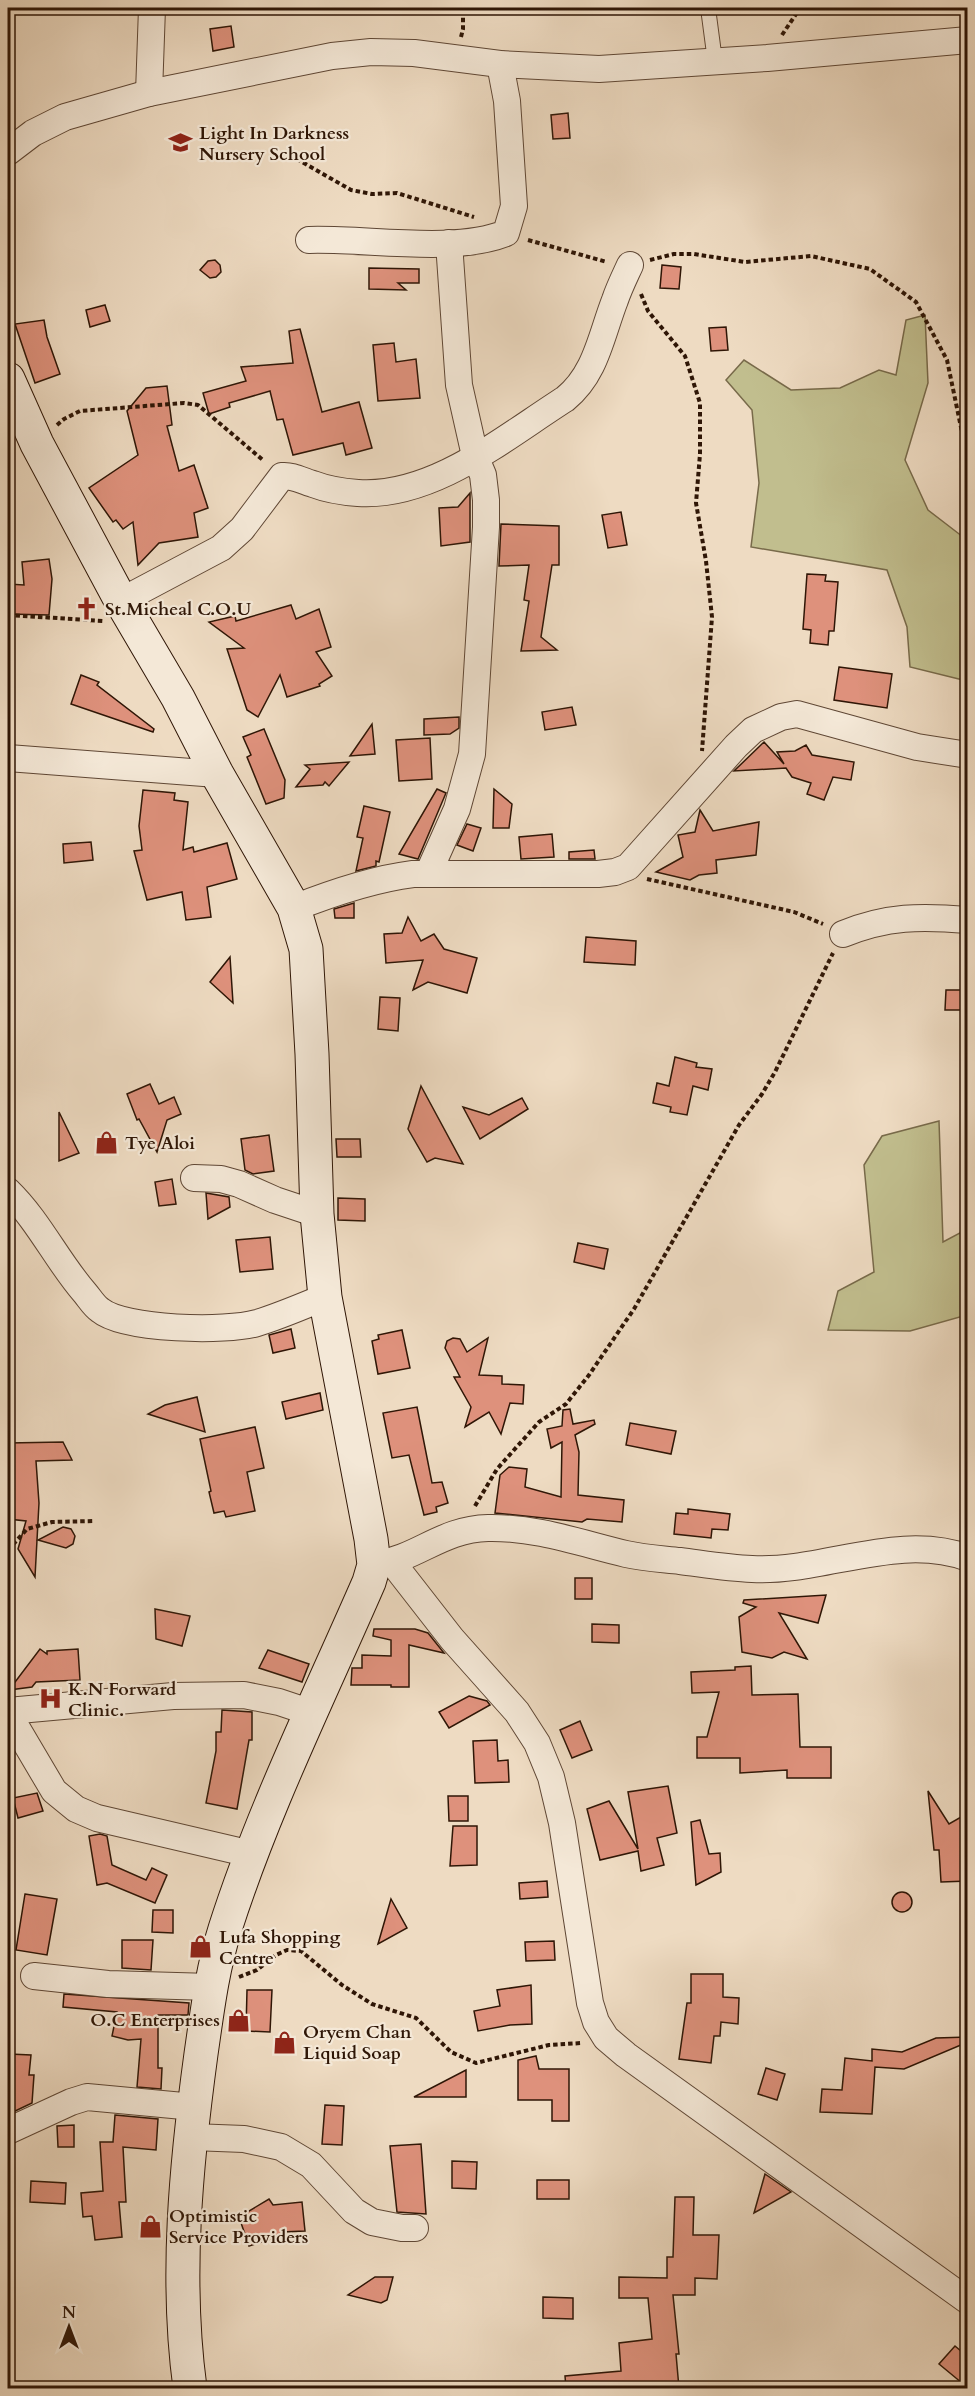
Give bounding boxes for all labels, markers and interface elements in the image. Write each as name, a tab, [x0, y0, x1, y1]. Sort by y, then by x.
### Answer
place label: Light In Darkness Nursery School	[199, 121, 349, 167]
school or university icon: Light In Darkness Nursery School	[168, 130, 194, 156]
church icon: St.Micheal C.O.U	[74, 596, 100, 622]
place label: St.Micheal C.O.U	[105, 597, 251, 622]
shop icon: Tye Aloi	[94, 1130, 120, 1156]
place label: Tye Aloi	[125, 1131, 195, 1156]
place label: K.N Forward Clinic.	[68, 1677, 177, 1723]
hospital icon: K.N Forward Clinic.	[37, 1686, 63, 1712]
place label: Lufa Shopping Centre	[219, 1925, 340, 1971]
shop icon: Lufa Shopping Centre	[188, 1934, 214, 1960]
shop icon: O.C Enterprises	[225, 2007, 251, 2033]
place label: O.C Enterprises	[90, 2008, 220, 2033]
place label: Oryem Chan Liquid Soap	[303, 2020, 412, 2066]
shop icon: Oryem Chan Liquid Soap	[272, 2029, 298, 2055]
place label: Optimistic Service Providers	[169, 2204, 308, 2250]
shop icon: Optimistic Service Providers	[138, 2213, 164, 2239]
north arrow	[39, 2297, 99, 2357]
text: N	[62, 2302, 76, 2324]

